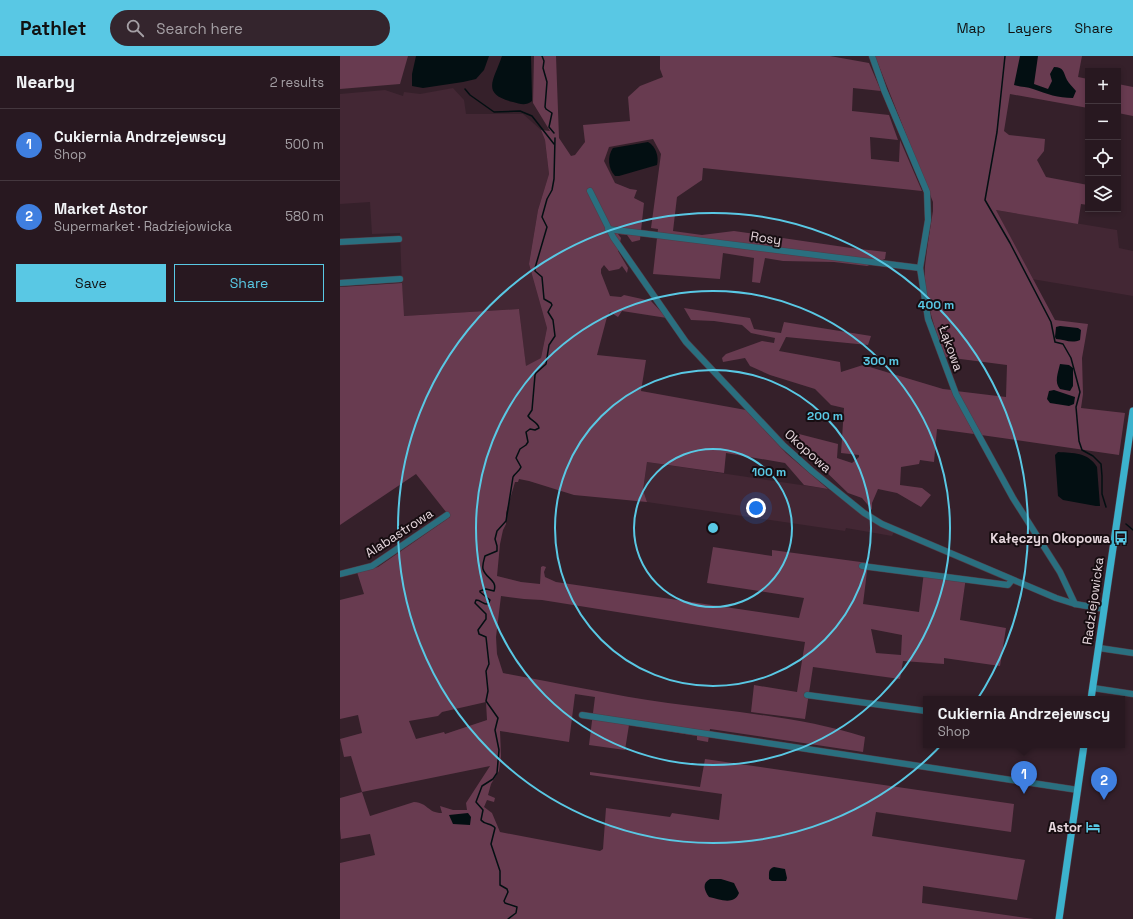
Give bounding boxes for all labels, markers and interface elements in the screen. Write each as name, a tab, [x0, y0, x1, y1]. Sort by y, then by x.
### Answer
search box	[110, 10, 390, 46]
text: Pathlet	[20, 16, 86, 41]
icon: search	[124, 17, 146, 39]
text: Search here	[156, 19, 243, 38]
text: Map	[956, 19, 986, 37]
text: Layers	[1008, 19, 1052, 37]
text: Share	[1074, 19, 1113, 37]
map controls	[1085, 68, 1121, 212]
button: +	[1085, 68, 1121, 104]
text: Nearby	[16, 71, 75, 93]
text: 2 results	[270, 74, 324, 91]
button: −	[1085, 104, 1121, 140]
text: Cukiernia Andrzejewscy	[54, 127, 226, 146]
text: 1	[26, 136, 32, 153]
text: 500 m	[285, 136, 324, 153]
button: locate	[1085, 140, 1121, 176]
text: Shop	[54, 146, 86, 163]
button: layers	[1085, 176, 1121, 212]
text: Market Astor	[54, 199, 148, 218]
text: 2	[25, 208, 33, 225]
text: 580 m	[285, 208, 324, 225]
text: Supermarket · Radziejowicka	[54, 218, 232, 235]
street label: Rosy	[749, 227, 783, 249]
button: Save	[16, 264, 166, 302]
button: Share	[174, 264, 324, 302]
text: 400 m	[918, 297, 954, 313]
street label: Łąkowa	[935, 323, 967, 374]
text: 300 m	[863, 353, 899, 369]
text: 200 m	[807, 408, 843, 424]
street label: Okopowa	[781, 425, 835, 477]
text: 100 m	[752, 464, 786, 480]
your location	[746, 498, 766, 518]
street label: Alabastrowa	[362, 504, 437, 561]
centre of rings	[706, 521, 720, 535]
place label: Kałęczyn Okopowa	[990, 530, 1110, 547]
bus stop icon: Kałęczyn Okopowa	[1113, 530, 1129, 546]
street label: Radziejowicka	[1078, 556, 1108, 646]
popup	[923, 696, 1125, 748]
text: Cukiernia Andrzejewscy	[938, 704, 1110, 723]
text: Shop	[938, 723, 970, 740]
pin: 1	[1011, 761, 1037, 794]
pin: 2	[1091, 767, 1117, 800]
place label: Astor	[1048, 819, 1082, 836]
hotel icon: Astor	[1085, 819, 1101, 835]

